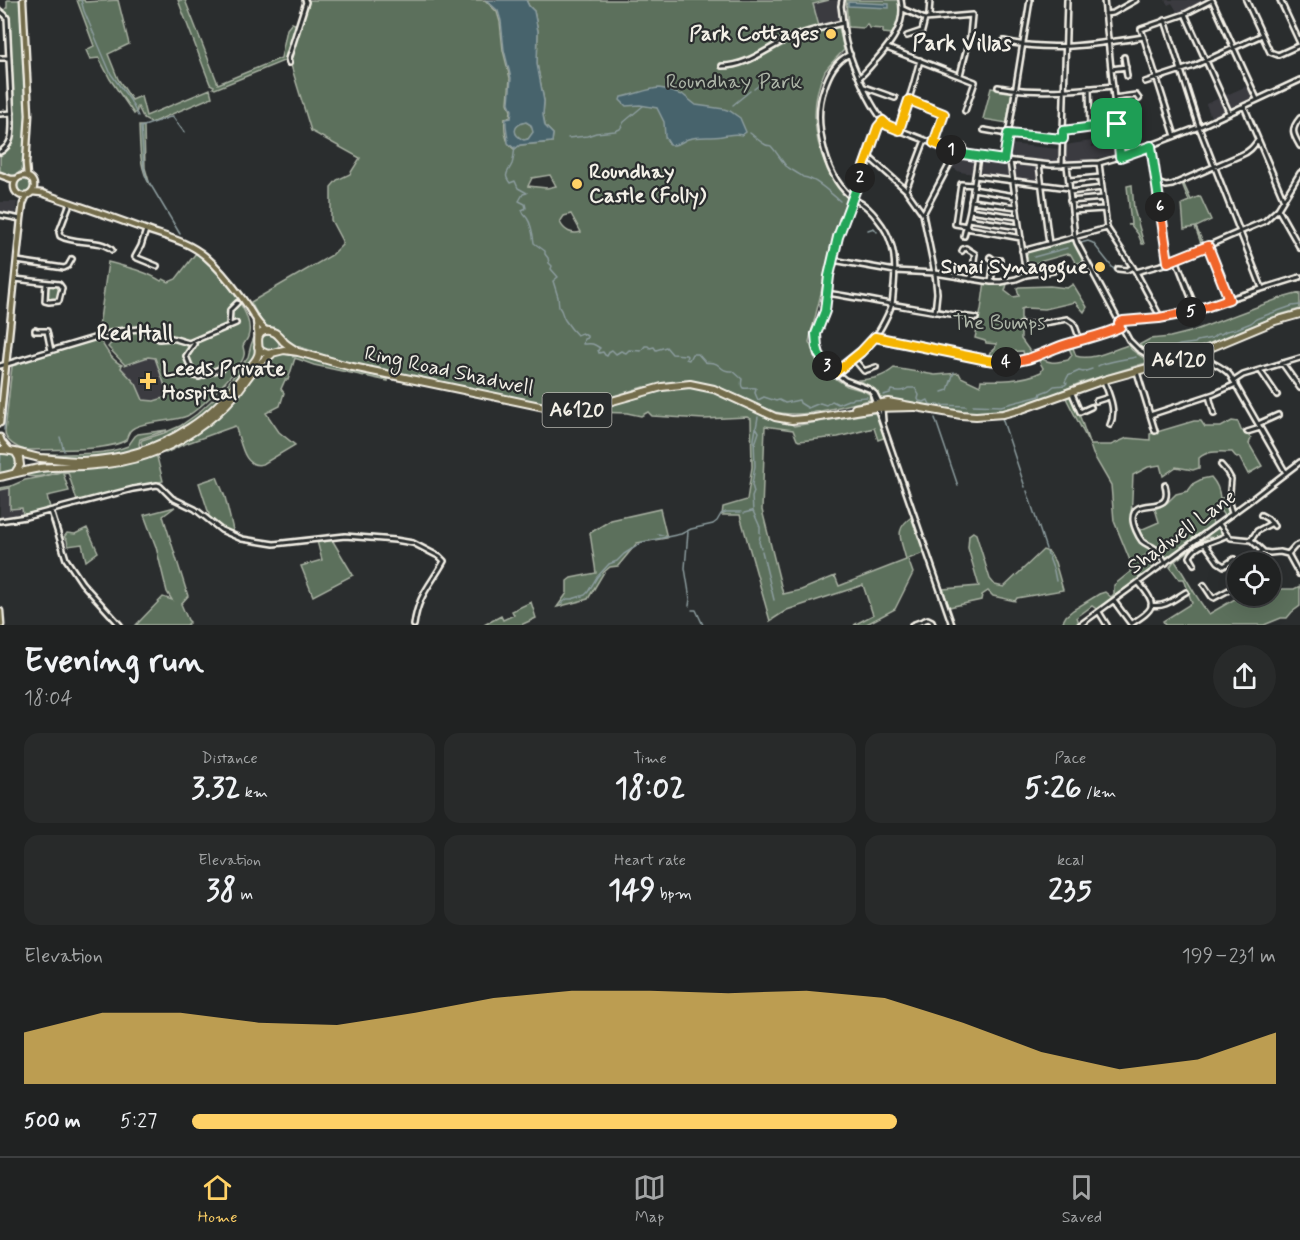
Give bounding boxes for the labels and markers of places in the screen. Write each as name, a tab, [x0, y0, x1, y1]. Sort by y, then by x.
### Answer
place label: Park Cottages	[689, 20, 820, 48]
marker: Park Cottages	[824, 27, 838, 41]
pin	[1091, 98, 1142, 149]
pin: 1	[936, 135, 966, 165]
place label: Roundhay Castle (Folly)	[589, 158, 707, 210]
pin: 2	[845, 163, 875, 193]
marker: Roundhay Castle (Folly)	[570, 177, 584, 191]
pin: 6	[1145, 192, 1175, 222]
place label: Sinai Synagogue	[941, 253, 1089, 283]
marker: Sinai Synagogue	[1093, 260, 1107, 274]
pin: 5	[1176, 297, 1206, 327]
pin: 4	[991, 347, 1021, 377]
pin: 3	[812, 351, 842, 381]
place label: Leeds Private Hospital	[162, 355, 285, 407]
marker: Leeds Private Hospital	[139, 372, 157, 390]

